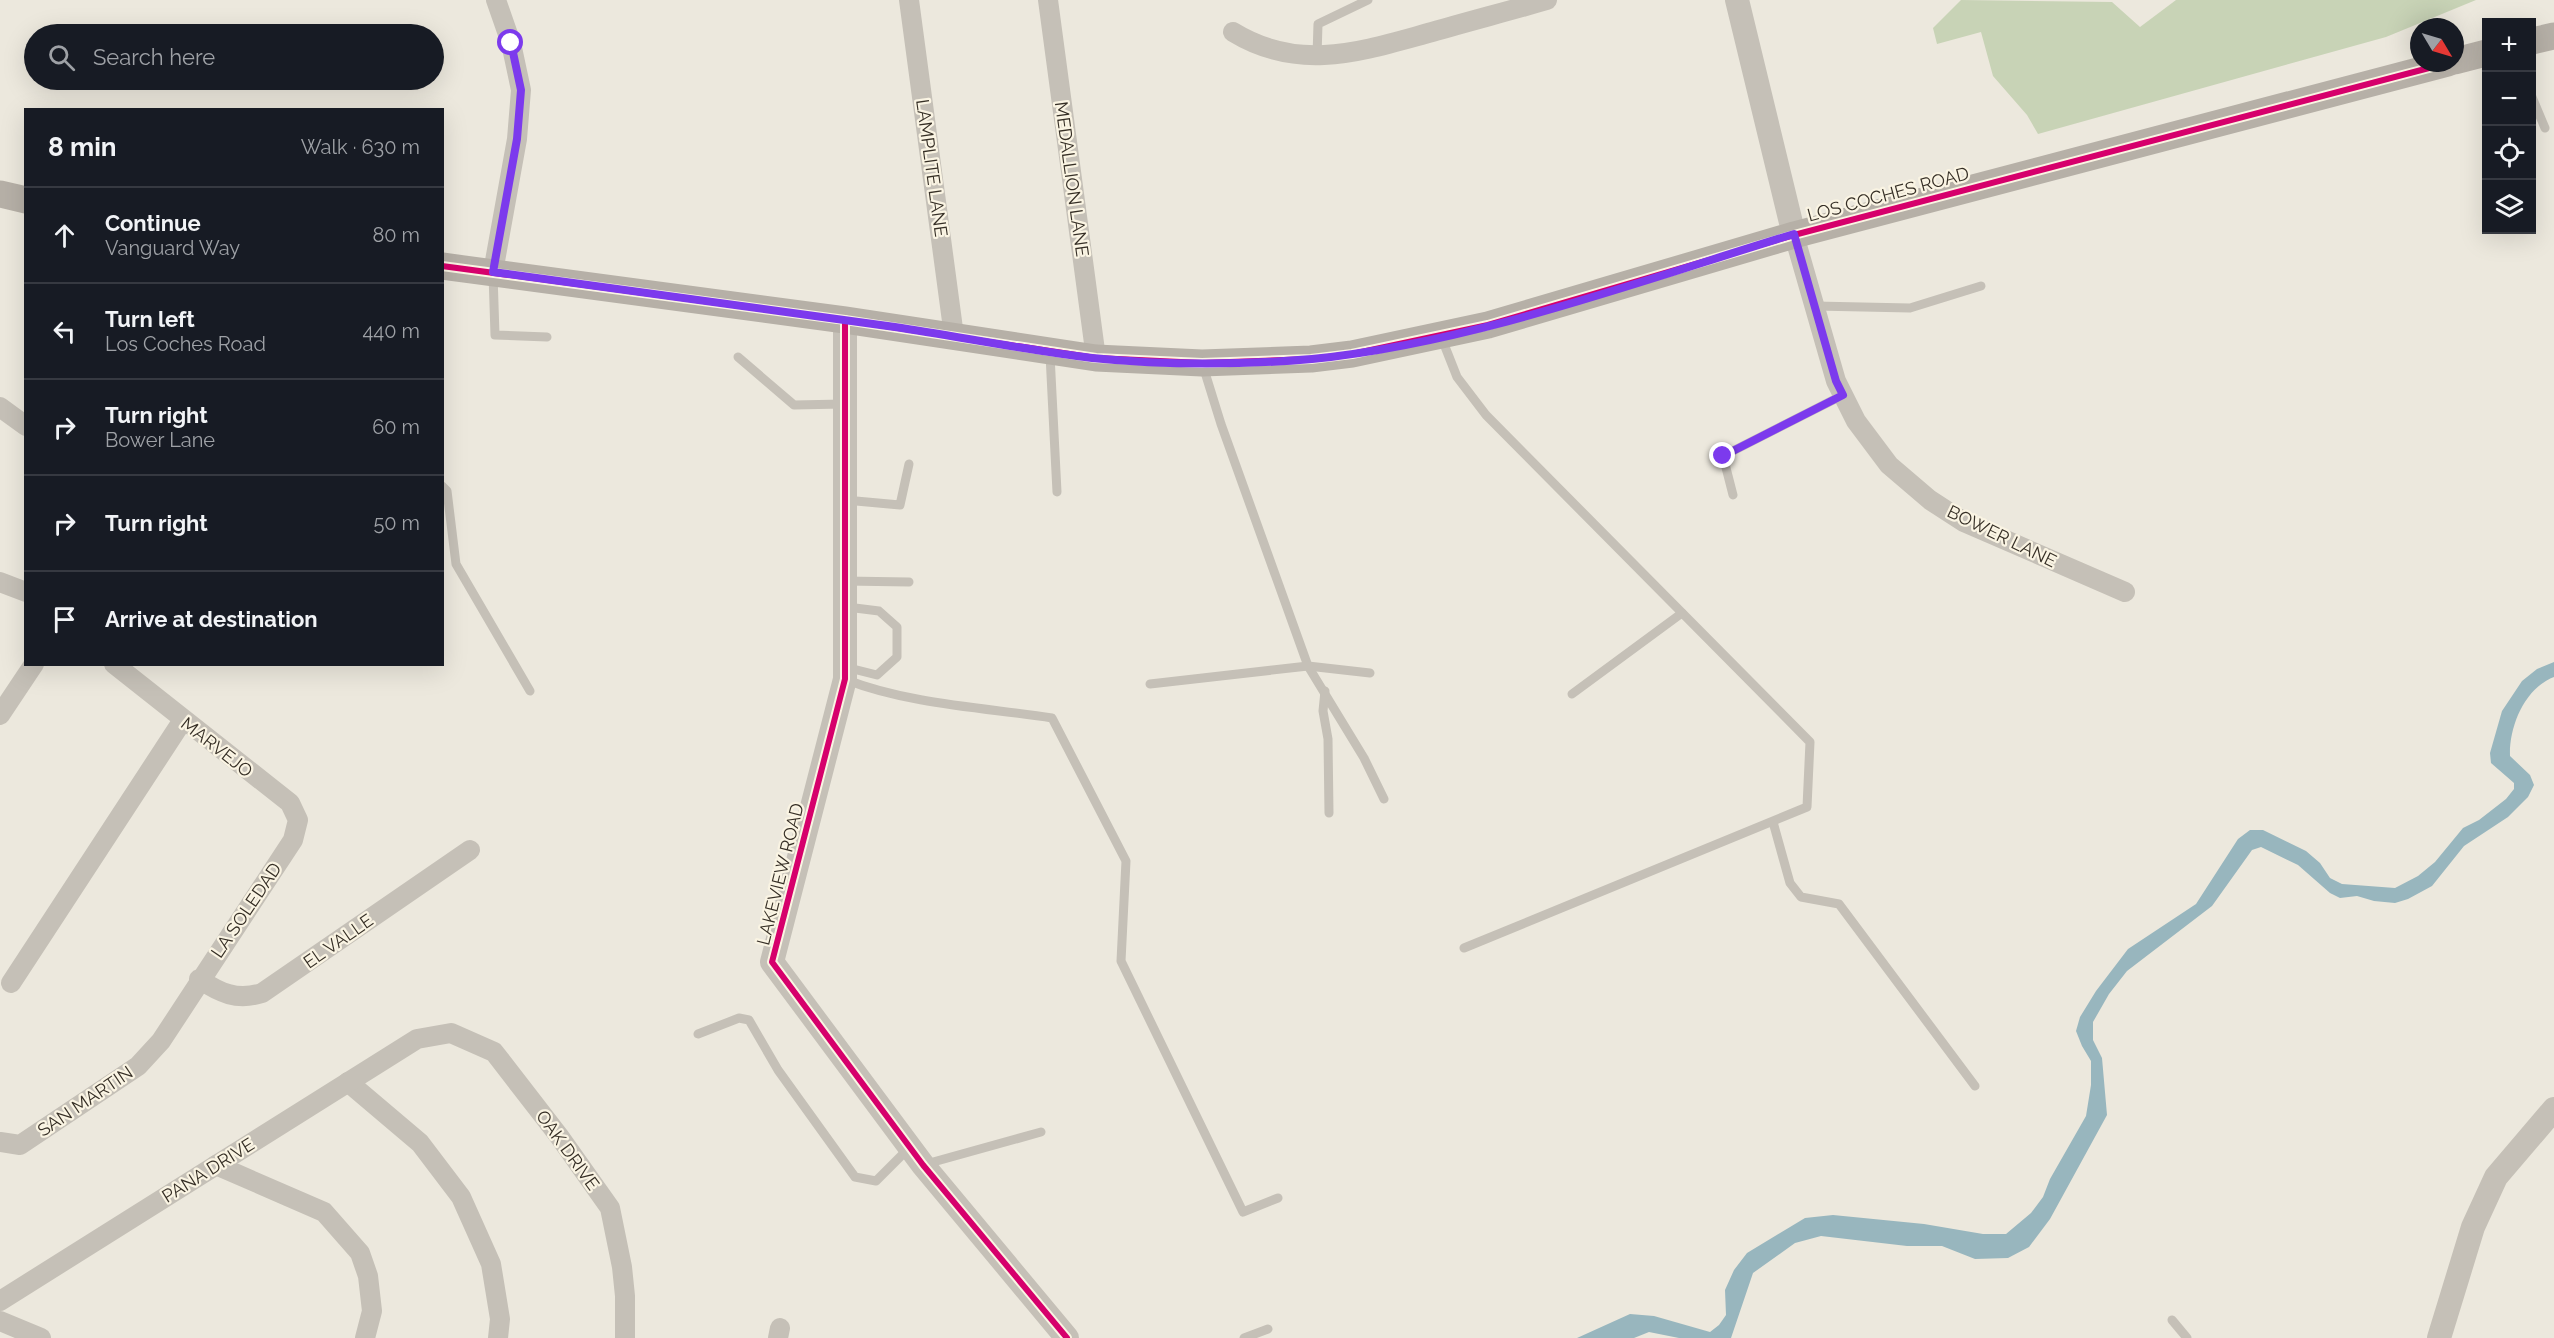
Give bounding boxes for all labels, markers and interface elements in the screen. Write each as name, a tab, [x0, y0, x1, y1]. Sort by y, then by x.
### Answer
north arrow	[2410, 18, 2464, 72]
map controls	[2482, 18, 2536, 234]
button: +	[2482, 18, 2536, 72]
search box	[24, 24, 444, 90]
route start	[497, 29, 523, 55]
icon: search	[45, 41, 78, 74]
text: Search here	[93, 44, 215, 70]
button: −	[2482, 72, 2536, 126]
street label: LAMPLITE LANE	[912, 98, 952, 238]
street label: MEDALLION LANE	[1051, 100, 1093, 258]
button: locate	[2482, 126, 2536, 180]
text: 8 min	[48, 132, 116, 162]
text: Walk · 630 m	[301, 135, 420, 159]
street label: LOS COCHES ROAD	[1805, 162, 1971, 226]
button: layers	[2482, 180, 2536, 234]
text: Continue	[105, 210, 201, 236]
icon: ahead	[48, 219, 81, 252]
text: 80 m	[372, 223, 420, 247]
text: Vanguard Way	[105, 236, 240, 260]
text: Turn left	[105, 306, 195, 332]
icon: left	[48, 315, 81, 348]
text: 440 m	[362, 319, 420, 343]
text: Los Coches Road	[105, 332, 266, 356]
text: Turn right	[105, 402, 208, 428]
icon: right	[48, 411, 81, 444]
text: 60 m	[372, 415, 420, 439]
text: Bower Lane	[105, 428, 215, 452]
route end	[1709, 442, 1735, 468]
street label: BOWER LANE	[1944, 501, 2060, 571]
icon: right	[48, 507, 81, 540]
text: Turn right	[105, 510, 208, 536]
text: 50 m	[373, 511, 420, 535]
icon: arrive	[48, 603, 81, 636]
text: Arrive at destination	[105, 606, 318, 632]
street label: MARVEJO	[177, 713, 257, 781]
street label: LAKEVIEW ROAD	[752, 801, 808, 947]
street label: LA SOLEDAD	[207, 858, 286, 961]
street label: EL VALLE	[299, 909, 377, 973]
street label: SAN MARTIN	[33, 1061, 137, 1141]
street label: OAK DRIVE	[532, 1106, 604, 1194]
street label: PANA DRIVE	[158, 1133, 258, 1207]

